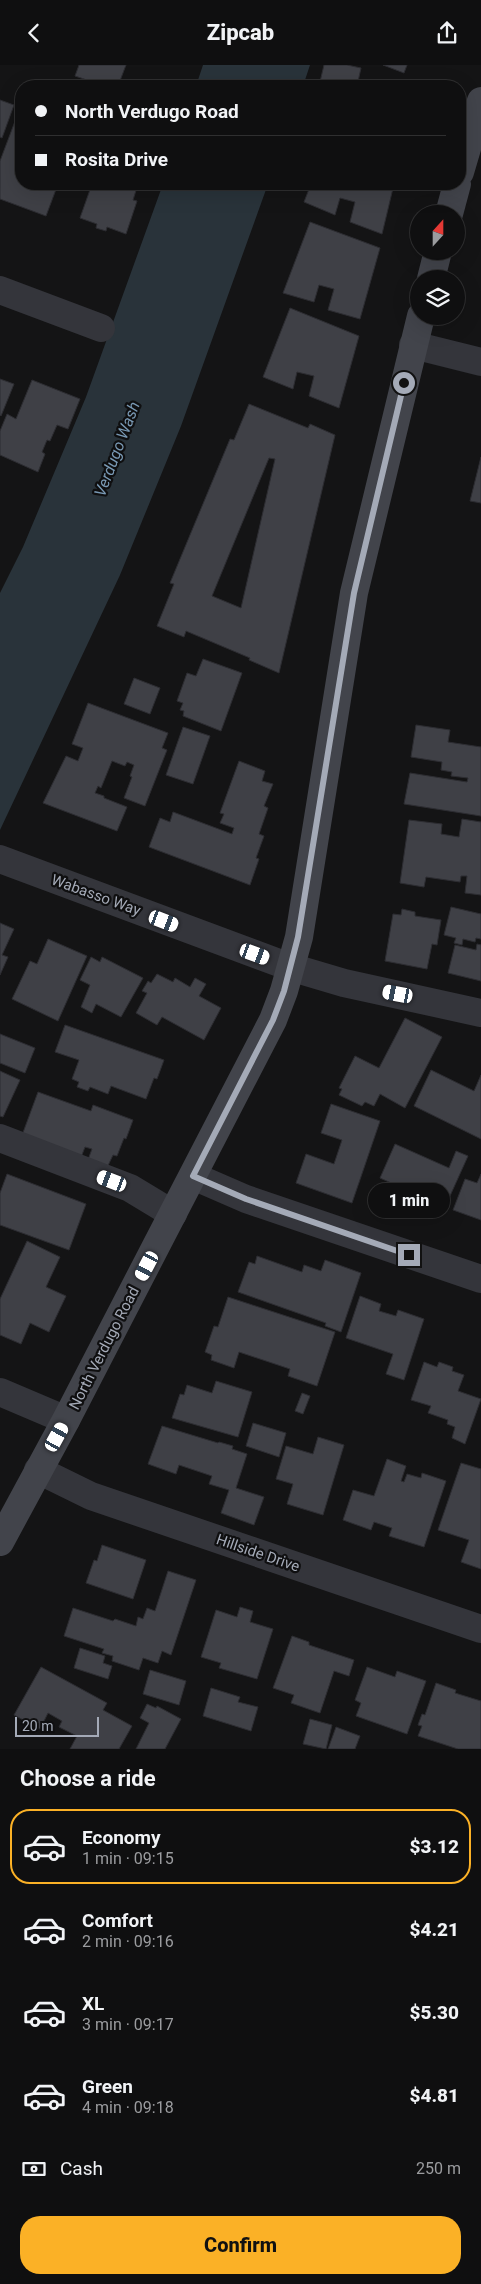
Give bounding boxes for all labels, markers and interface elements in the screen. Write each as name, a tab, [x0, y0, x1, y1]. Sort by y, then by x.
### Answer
icon: back	[20, 19, 48, 47]
icon: share	[433, 19, 461, 47]
text: Zipcab	[207, 20, 274, 45]
text: North Verdugo Road	[65, 100, 239, 123]
text: Rosita Drive	[65, 148, 168, 171]
north arrow	[410, 205, 465, 260]
map controls	[410, 205, 465, 325]
button: layers	[410, 270, 465, 325]
route start	[393, 372, 415, 394]
water label: Verdugo Wash	[90, 399, 144, 499]
street label: Wabasso Way	[49, 871, 143, 919]
car	[147, 909, 180, 933]
car	[238, 942, 271, 966]
car	[381, 984, 414, 1004]
car	[95, 1169, 128, 1193]
callout: 1 min	[368, 1183, 450, 1217]
text: 1 min	[389, 1191, 429, 1210]
route end	[398, 1244, 420, 1266]
car	[133, 1249, 160, 1283]
street label: North Verdugo Road	[65, 1284, 143, 1412]
car	[43, 1420, 70, 1454]
street label: Hillside Drive	[214, 1530, 302, 1576]
scale bar	[15, 1714, 99, 1737]
text: 20 m	[22, 1718, 54, 1734]
text: Choose a ride	[20, 1766, 156, 1791]
icon: car	[22, 1824, 67, 1869]
text: Economy	[82, 1826, 161, 1849]
text: $3.12	[410, 1835, 459, 1858]
text: 1 min · 09:15	[82, 1849, 174, 1868]
icon: car	[22, 1907, 67, 1952]
text: Comfort	[82, 1909, 153, 1932]
text: $4.21	[410, 1918, 459, 1941]
text: 2 min · 09:16	[82, 1932, 174, 1951]
icon: car	[22, 1990, 67, 2035]
text: XL	[82, 1992, 104, 2015]
text: $5.30	[410, 2001, 459, 2024]
text: 3 min · 09:17	[82, 2015, 174, 2034]
icon: car	[22, 2073, 67, 2118]
text: Green	[82, 2075, 133, 2098]
text: $4.81	[410, 2084, 459, 2107]
text: 4 min · 09:18	[82, 2098, 174, 2117]
icon: cash	[20, 2155, 48, 2183]
text: Cash	[60, 2157, 103, 2180]
text: 250 m	[416, 2159, 461, 2178]
button: Confirm	[20, 2216, 461, 2274]

